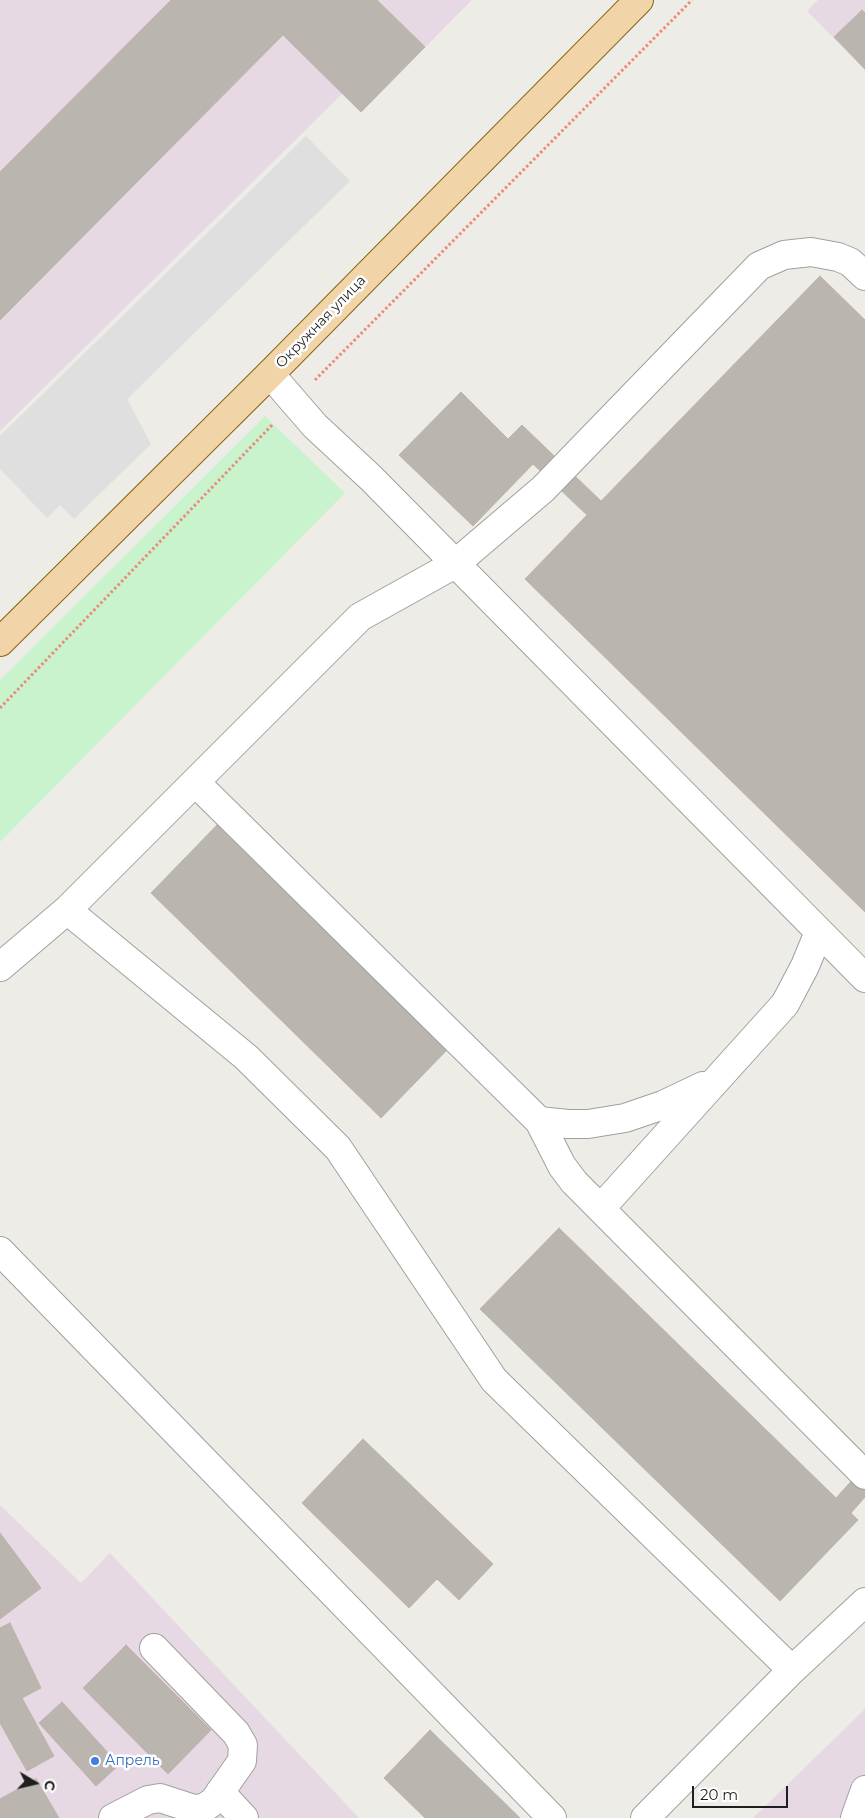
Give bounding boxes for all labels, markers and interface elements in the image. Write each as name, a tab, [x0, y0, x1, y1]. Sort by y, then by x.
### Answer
street label: Окружная улица	[273, 272, 369, 372]
place label: Апрель	[105, 1753, 160, 1769]
marker: Апрель	[89, 1755, 101, 1767]
north arrow	[10, 1758, 60, 1808]
scale bar	[695, 1776, 791, 1808]
text: С	[40, 1779, 60, 1792]
text: 20 m	[700, 1785, 738, 1804]

